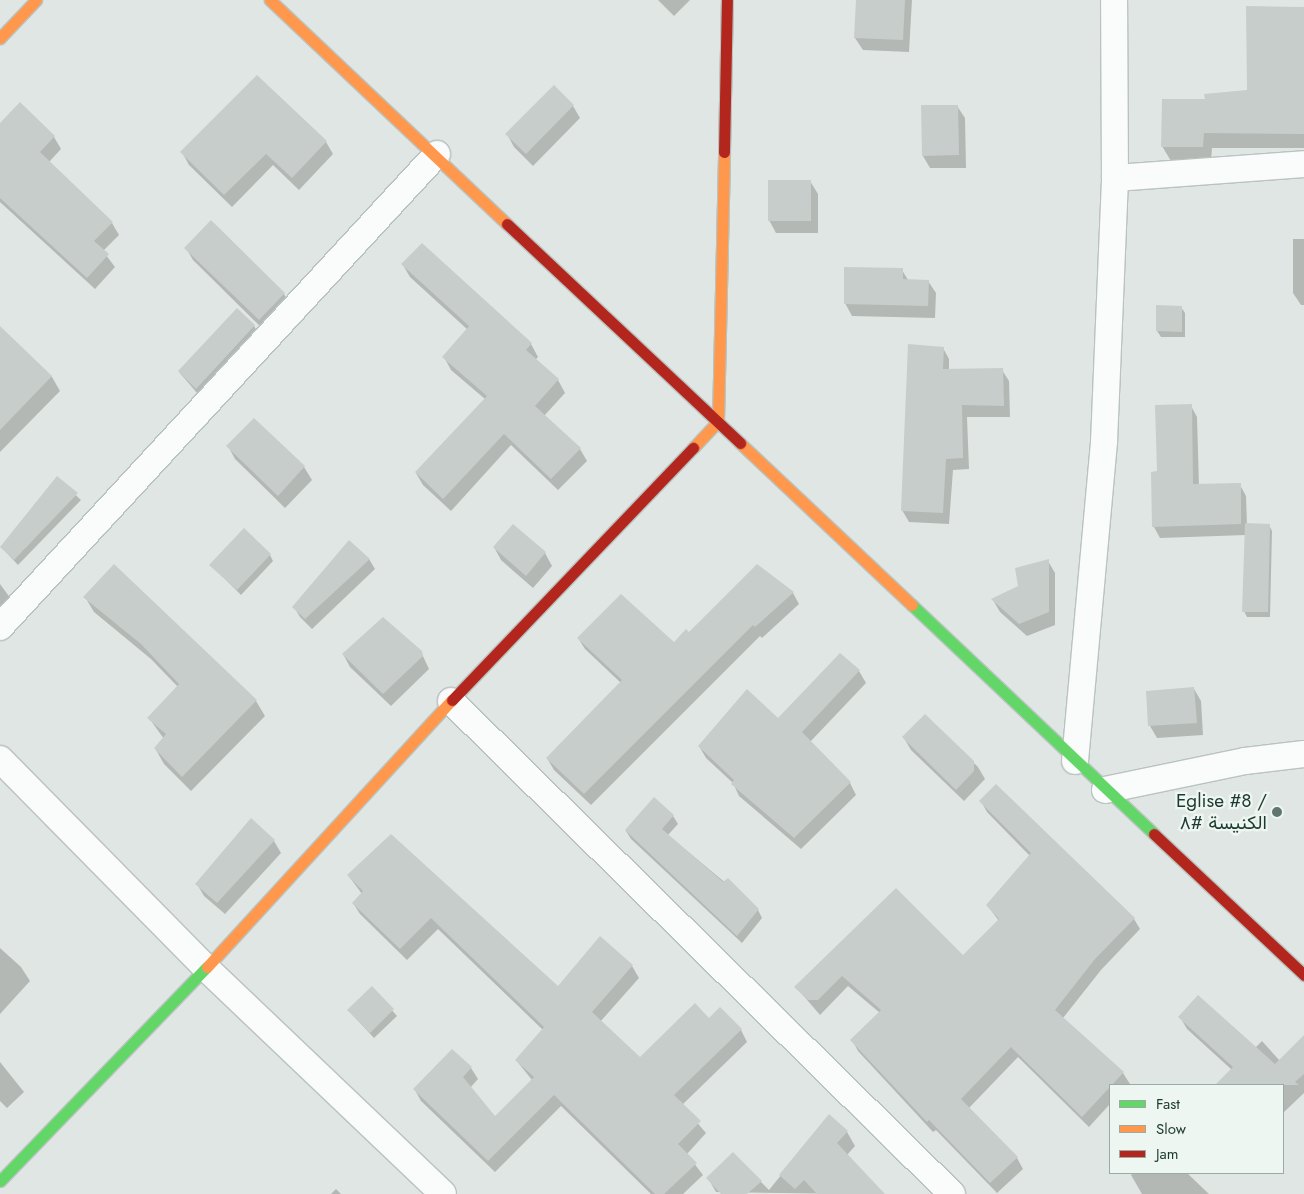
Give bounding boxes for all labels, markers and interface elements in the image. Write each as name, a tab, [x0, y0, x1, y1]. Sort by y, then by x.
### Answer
place label: Eglise #8 / الكنيسة #٨	[1176, 790, 1267, 834]
marker: Eglise #8 / الكنيسة #٨	[1271, 806, 1283, 818]
legend	[1109, 1084, 1284, 1174]
text: Fast	[1156, 1093, 1180, 1115]
text: Slow	[1156, 1118, 1186, 1140]
text: Jam	[1156, 1143, 1179, 1165]

